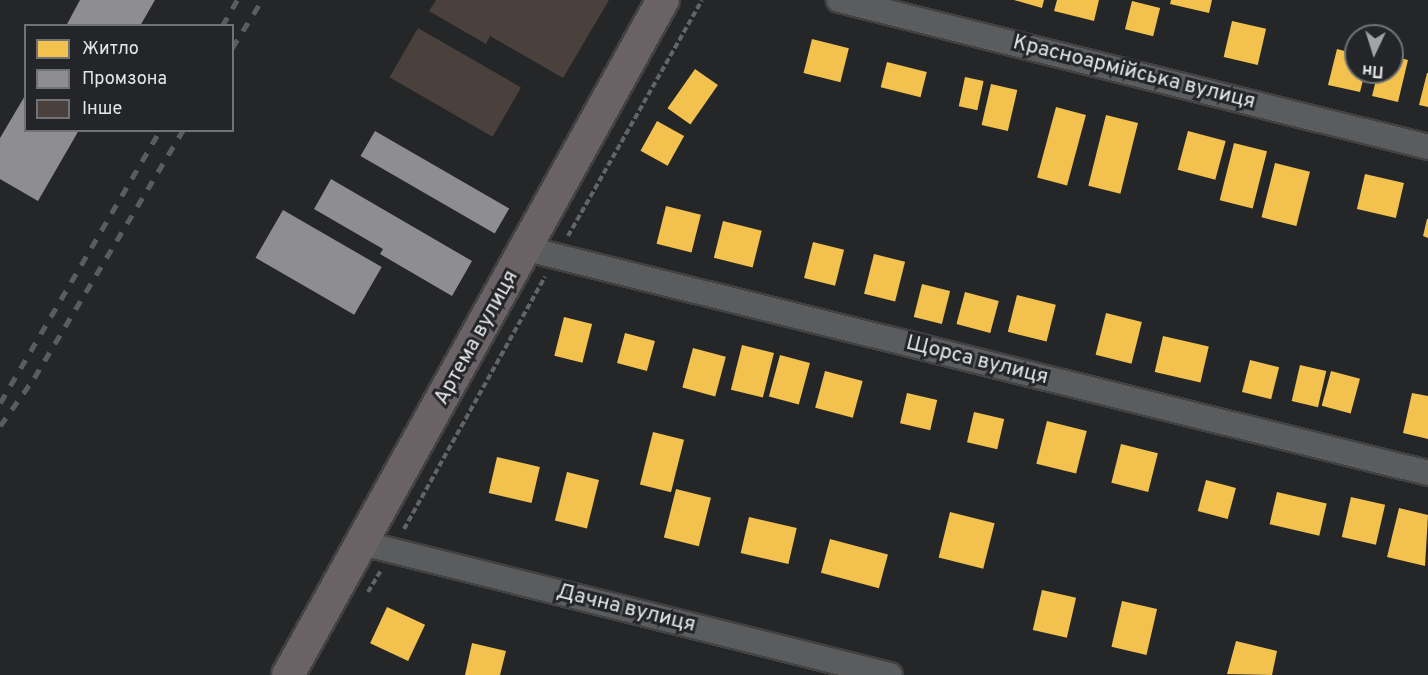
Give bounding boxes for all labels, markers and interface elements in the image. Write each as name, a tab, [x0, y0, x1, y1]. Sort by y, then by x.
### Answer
legend	[24, 24, 234, 132]
north arrow	[1344, 24, 1404, 84]
street label: Красноармійська вулиця	[1010, 31, 1258, 115]
text: Житло	[82, 38, 139, 61]
text: Пн	[1361, 59, 1384, 81]
text: Промзона	[82, 68, 167, 91]
text: Інше	[82, 98, 122, 121]
street label: Артема вулиця	[430, 266, 524, 410]
street label: Щорса вулиця	[903, 331, 1051, 391]
street label: Дачна вулиця	[554, 580, 698, 638]

